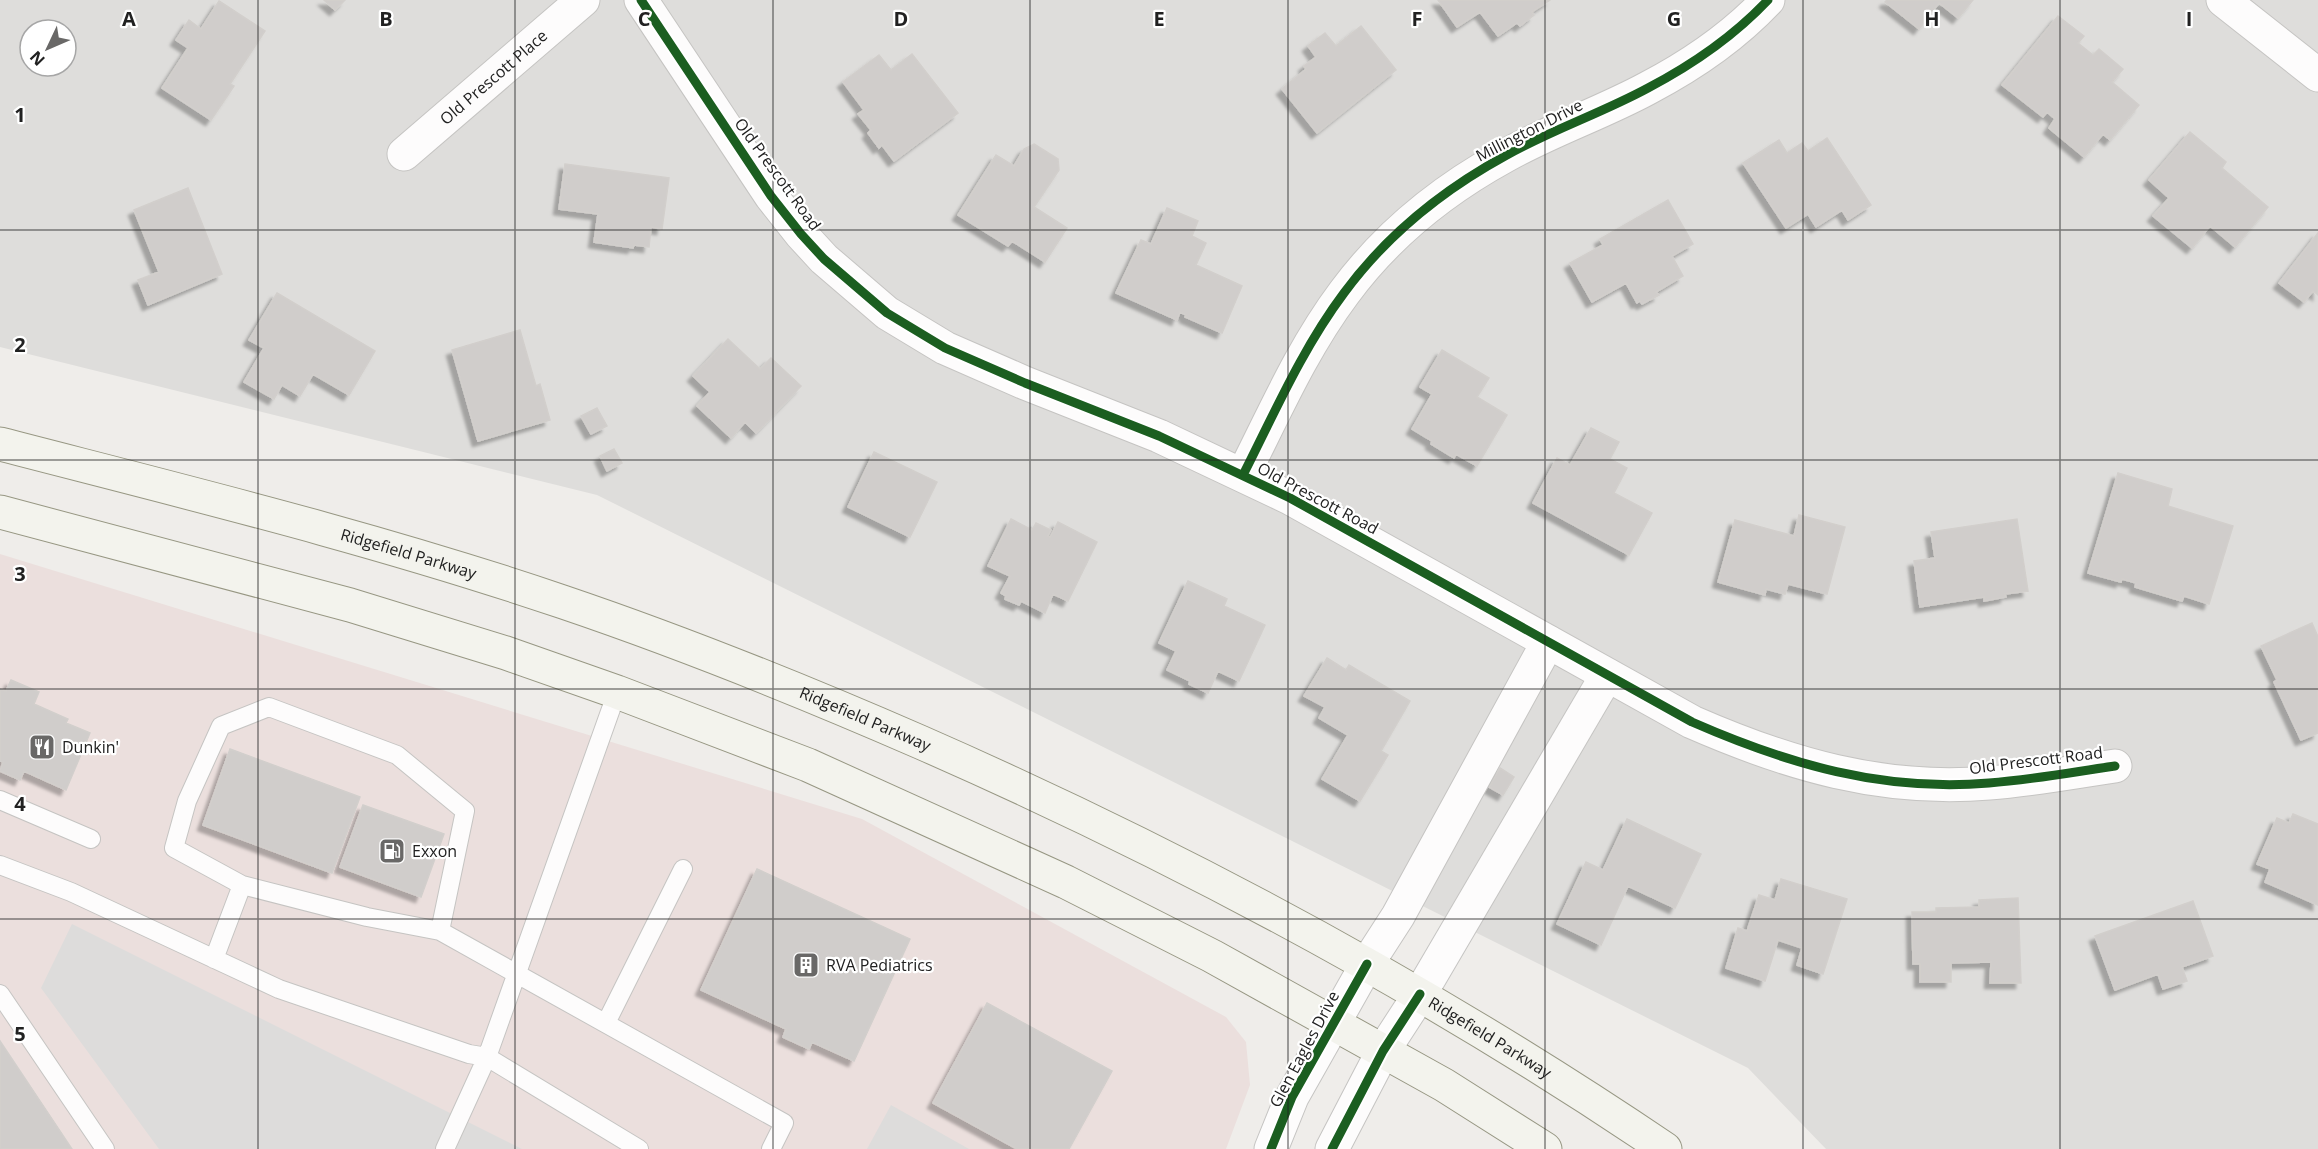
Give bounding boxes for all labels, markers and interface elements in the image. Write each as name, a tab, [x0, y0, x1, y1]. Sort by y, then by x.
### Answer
text: A	[122, 5, 136, 32]
text: B	[379, 5, 393, 32]
text: C	[638, 5, 651, 32]
text: D	[894, 5, 908, 32]
text: E	[1153, 5, 1165, 32]
text: F	[1412, 5, 1422, 32]
text: G	[1667, 5, 1681, 32]
text: H	[1924, 5, 1940, 32]
text: I	[2186, 5, 2192, 32]
north arrow	[18, 18, 78, 78]
street label: Old Prescott Place	[435, 25, 552, 130]
text: N	[25, 46, 50, 71]
street label: Millington Drive	[1472, 94, 1586, 166]
text: 1	[14, 101, 26, 128]
street label: Old Prescott Road	[730, 113, 826, 235]
text: 2	[14, 331, 26, 358]
street label: Old Prescott Road	[1254, 457, 1382, 539]
street label: Ridgefield Parkway	[338, 523, 480, 584]
text: 3	[14, 560, 26, 587]
street label: Ridgefield Parkway	[796, 681, 935, 757]
restaurant icon: Dunkin'	[27, 732, 57, 762]
place label: Dunkin'	[62, 736, 119, 758]
street label: Old Prescott Road	[1968, 741, 2104, 779]
text: 4	[14, 790, 26, 817]
fuel station icon: Exxon	[377, 836, 407, 866]
place label: Exxon	[412, 840, 457, 862]
building icon: RVA Pediatrics	[791, 950, 821, 980]
place label: RVA Pediatrics	[826, 954, 933, 976]
street label: Glen Eagles Drive	[1264, 987, 1344, 1111]
street label: Ridgefield Parkway	[1424, 991, 1557, 1084]
text: 5	[14, 1020, 26, 1047]

